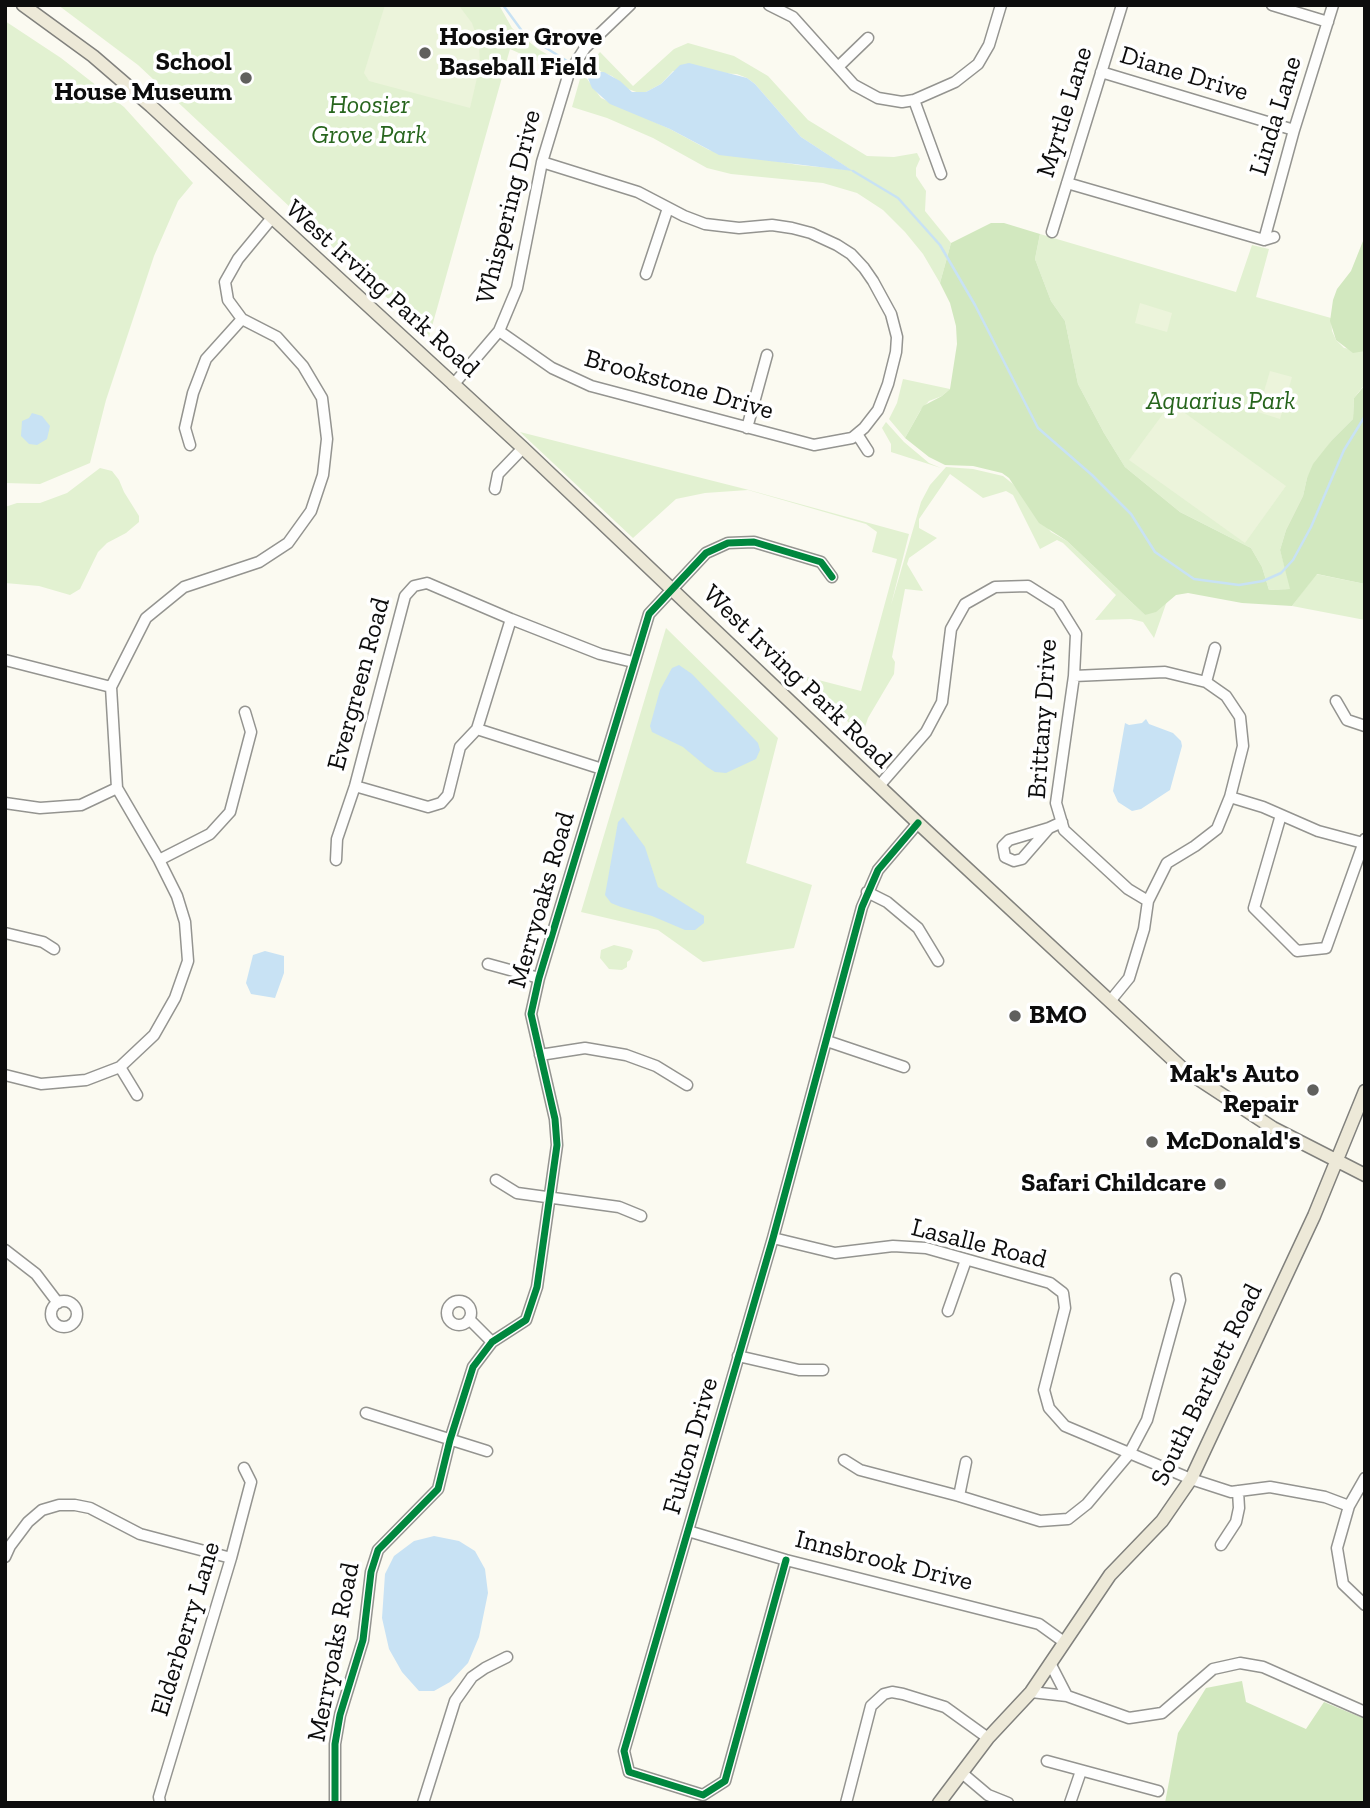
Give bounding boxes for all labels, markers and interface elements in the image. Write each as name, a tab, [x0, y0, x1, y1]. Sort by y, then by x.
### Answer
place label: Hoosier Grove Baseball Field	[439, 22, 602, 84]
street label: Diane Drive	[1116, 40, 1252, 108]
street label: Myrtle Lane	[1030, 43, 1100, 181]
marker: Hoosier Grove Baseball Field	[417, 45, 433, 61]
place label: School House Museum	[54, 47, 232, 108]
street label: Linda Lane	[1243, 53, 1309, 179]
marker: School House Museum	[238, 70, 254, 86]
park label: Hoosier Grove Park	[311, 90, 427, 152]
street label: Whispering Drive	[470, 107, 548, 307]
street label: West Irving Park Road	[278, 194, 486, 384]
street label: Brookstone Drive	[581, 343, 777, 427]
park label: Aquarius Park	[1146, 386, 1296, 418]
street label: West Irving Park Road	[696, 579, 898, 775]
street label: Evergreen Road	[321, 594, 397, 774]
street label: Brittany Drive	[1022, 638, 1064, 800]
street label: Merryoaks Road	[502, 808, 582, 992]
place label: BMO	[1029, 1000, 1087, 1032]
marker: BMO	[1007, 1008, 1023, 1024]
place label: Mak's Auto Repair	[1169, 1059, 1299, 1120]
marker: Mak's Auto Repair	[1305, 1082, 1321, 1098]
place label: McDonald's	[1166, 1126, 1301, 1158]
marker: McDonald's	[1144, 1134, 1160, 1150]
place label: Safari Childcare	[1021, 1168, 1206, 1200]
marker: Safari Childcare	[1212, 1176, 1228, 1192]
street label: Lasalle Road	[908, 1212, 1050, 1276]
street label: South Bartlett Road	[1145, 1279, 1269, 1491]
street label: Fulton Drive	[657, 1374, 725, 1518]
street label: Innsbrook Drive	[792, 1524, 976, 1598]
street label: Elderberry Lane	[145, 1538, 227, 1720]
street label: Merryoaks Road	[301, 1560, 367, 1744]

